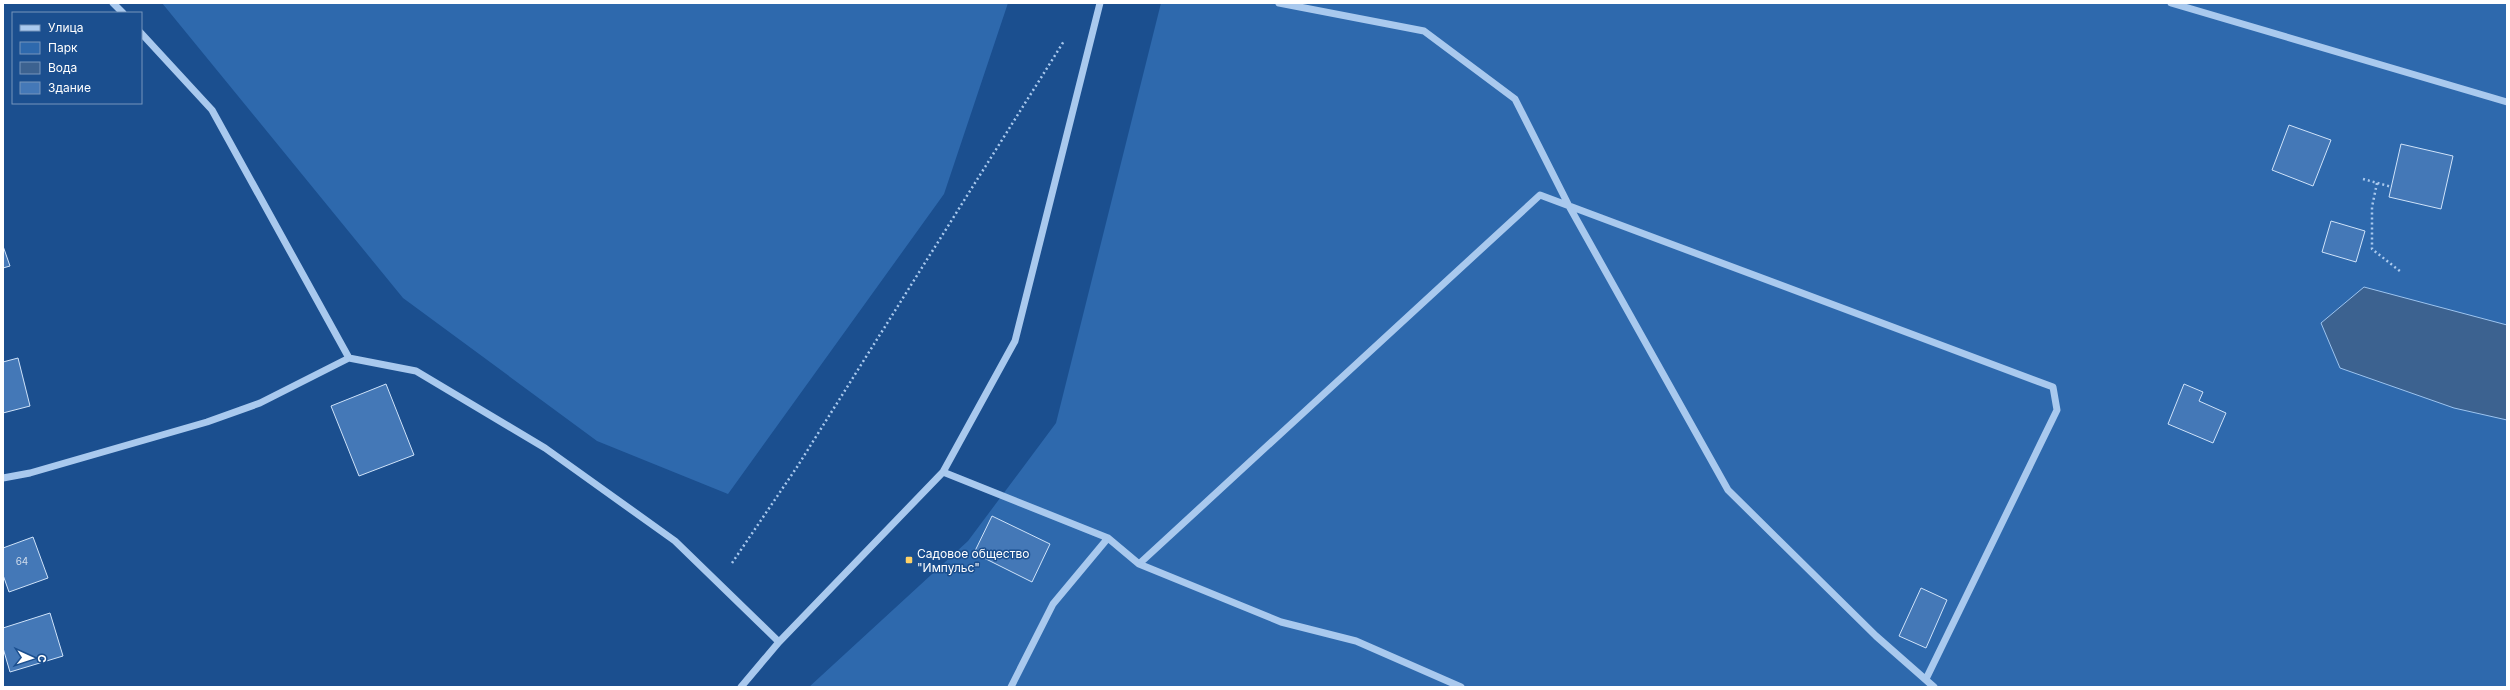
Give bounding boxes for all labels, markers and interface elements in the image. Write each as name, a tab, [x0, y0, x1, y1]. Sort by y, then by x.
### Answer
legend	[12, 12, 142, 104]
text: Улица	[48, 20, 83, 35]
text: Парк	[48, 40, 78, 55]
text: Вода	[48, 60, 77, 75]
text: Здание	[48, 80, 91, 95]
place label: Садовое общество "Импульс"	[917, 546, 1029, 575]
house number: 64	[16, 555, 28, 567]
marker: Садовое общество "Импульс"	[904, 555, 914, 565]
north arrow	[12, 638, 52, 678]
text: С	[35, 654, 49, 663]

